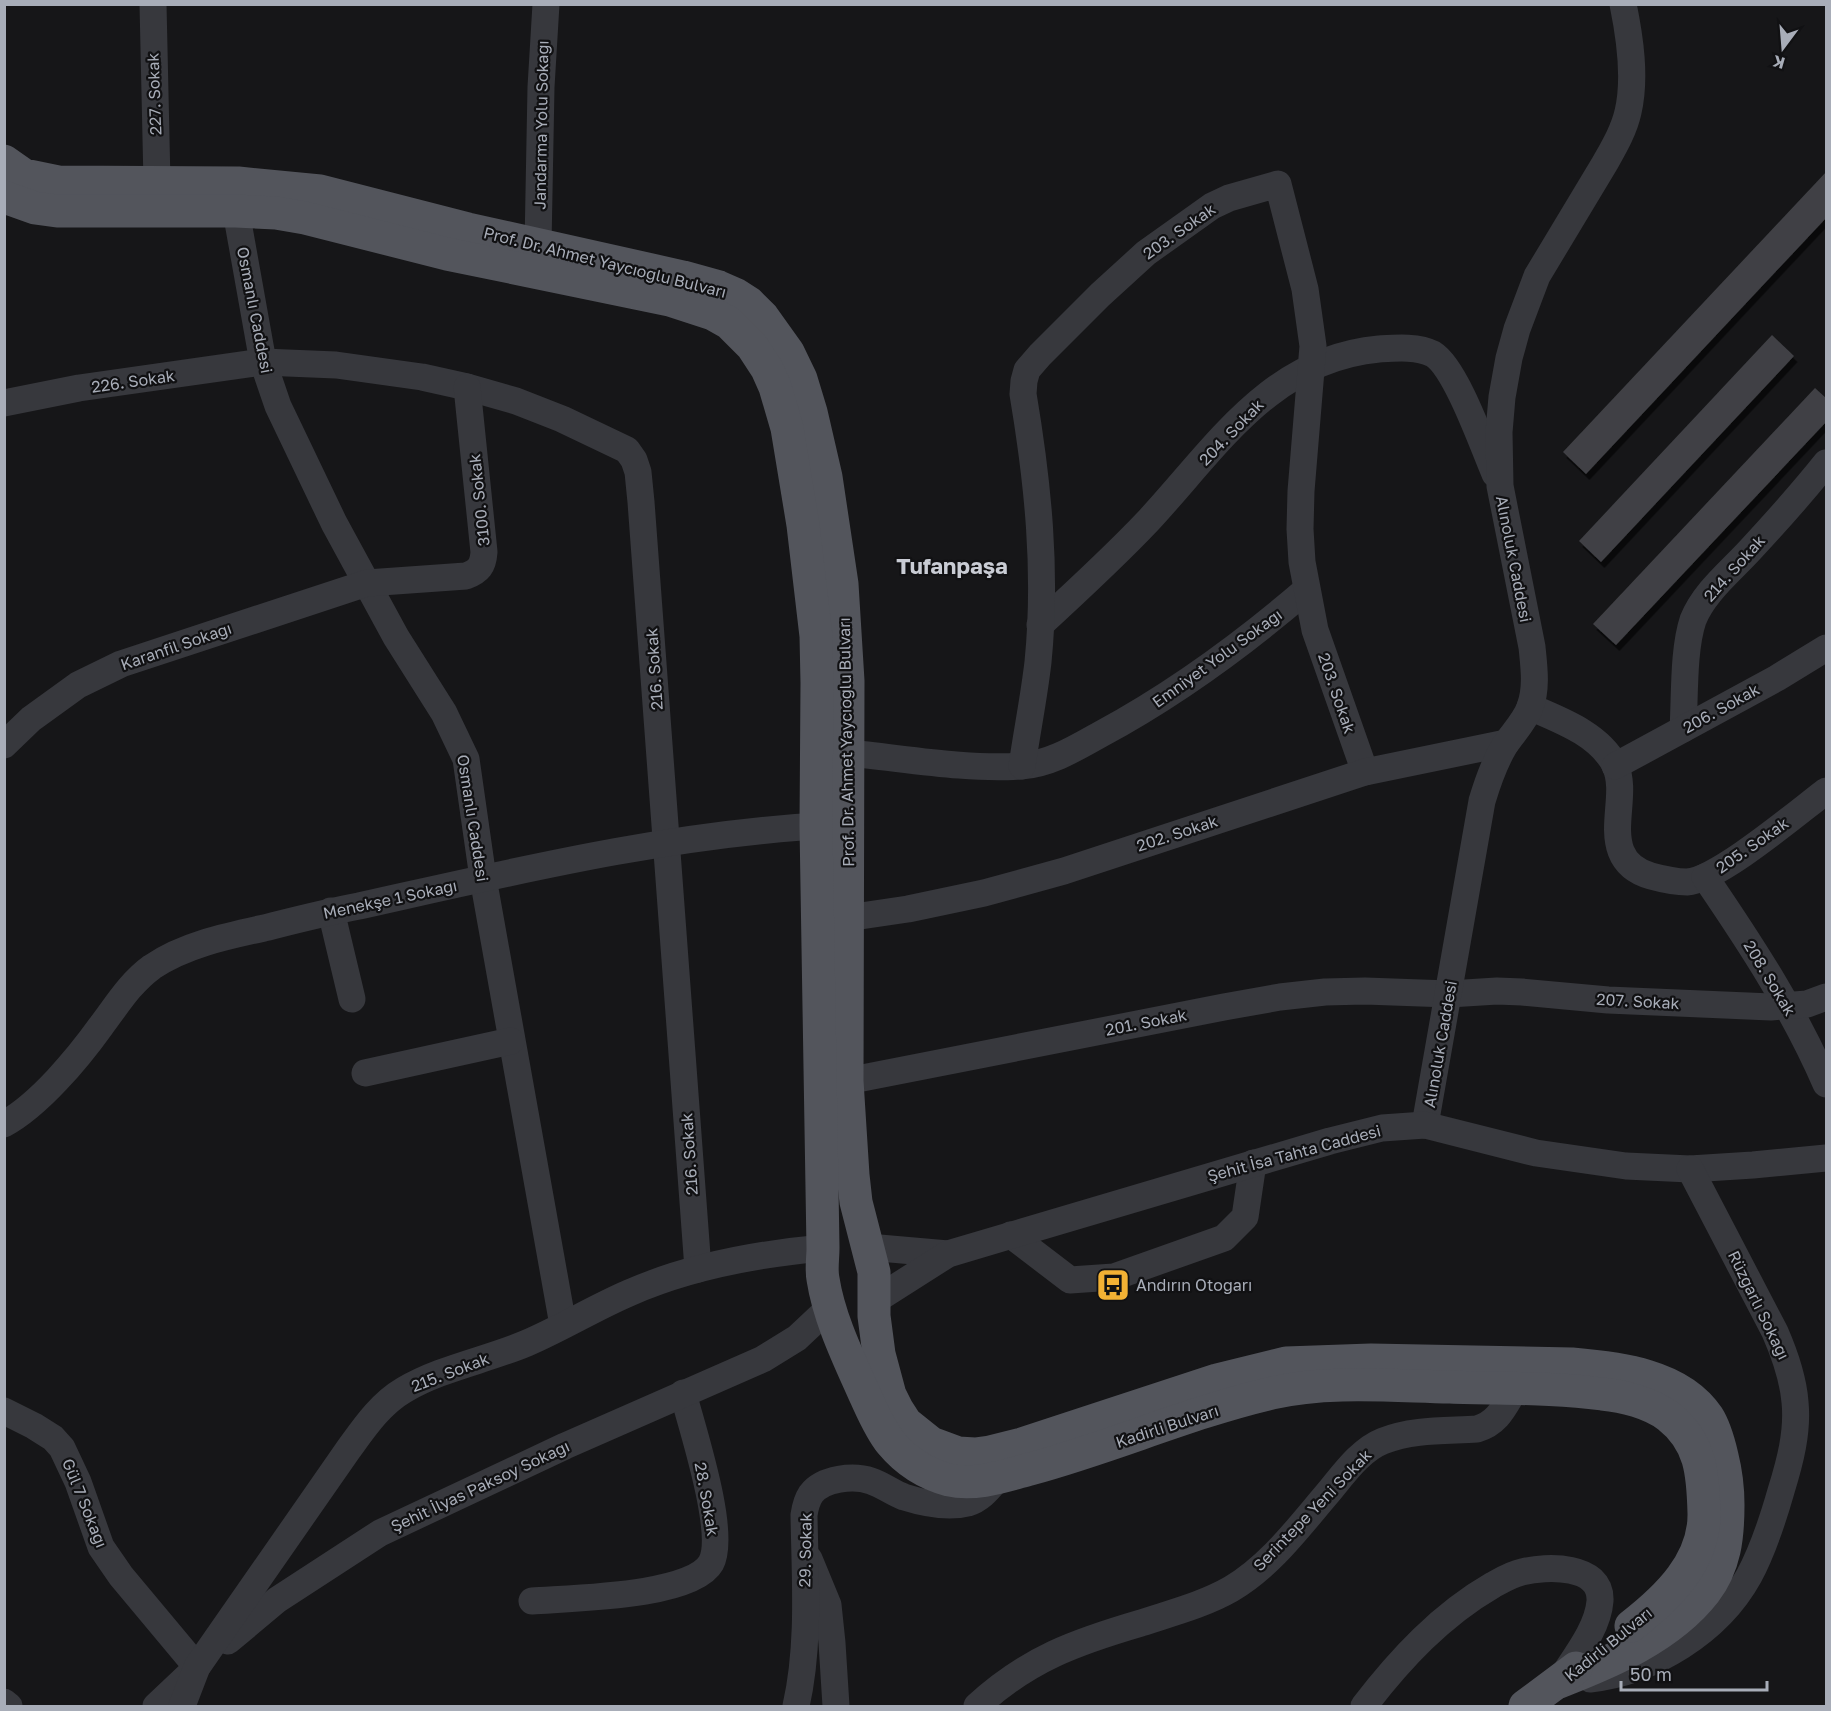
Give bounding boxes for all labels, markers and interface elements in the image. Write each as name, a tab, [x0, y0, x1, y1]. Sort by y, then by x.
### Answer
north arrow	[1753, 18, 1813, 78]
street label: Jandarma Yolu Sokağı	[530, 40, 552, 210]
text: K	[1770, 51, 1787, 74]
street label: 227. Sokak	[143, 52, 165, 136]
street label: 203. Sokak	[1139, 199, 1219, 263]
street label: Prof. Dr. Ahmet Yaycıoğlu Bulvarı	[482, 222, 728, 302]
street label: Osmanlı Caddesi	[233, 245, 277, 375]
street label: 226. Sokak	[90, 365, 176, 397]
street label: 204. Sokak	[1194, 395, 1268, 469]
street label: 3100. Sokak	[464, 453, 494, 547]
street label: Alınoluk Caddesi	[1492, 494, 1536, 624]
street label: 214. Sokak	[1699, 531, 1769, 605]
district label: Tufanpaşa	[896, 552, 1008, 579]
street label: Emniyet Yolu Sokağı	[1148, 604, 1286, 712]
street label: Prof. Dr. Ahmet Yaycıoğlu Bulvarı	[834, 617, 858, 867]
street label: Karanfil Sokağı	[118, 618, 234, 674]
street label: 216. Sokak	[641, 627, 667, 711]
street label: 203. Sokak	[1314, 650, 1360, 736]
street label: 206. Sokak	[1679, 679, 1763, 737]
street label: Osmanlı Caddesi	[453, 753, 493, 883]
street label: 202. Sokak	[1134, 810, 1220, 856]
street label: 205. Sokak	[1712, 813, 1792, 877]
street label: Menekşe 1 Sokağı	[321, 875, 459, 923]
street label: 208. Sokak	[1740, 937, 1800, 1019]
street label: Alınoluk Caddesi	[1419, 979, 1461, 1109]
street label: 207. Sokak	[1596, 989, 1680, 1013]
street label: 201. Sokak	[1104, 1004, 1188, 1040]
street label: 216. Sokak	[676, 1112, 702, 1196]
street label: Şehit İsa Tahta Caddesi	[1205, 1120, 1383, 1186]
street label: Rüzgarlı Sokağı	[1724, 1247, 1794, 1363]
bus stop icon: Andırın Otogarı	[1095, 1267, 1131, 1303]
place label: Andırın Otogarı	[1136, 1275, 1252, 1295]
street label: 215. Sokak	[408, 1348, 492, 1396]
street label: Kadirli Bulvarı	[1113, 1400, 1221, 1452]
street label: Şehit İlyas Paksoy Sokağı	[387, 1436, 573, 1536]
street label: Serintepe Yeni Sokak	[1249, 1445, 1375, 1575]
street label: Gül 7 Sokağı	[58, 1455, 112, 1551]
street label: 28. Sokak	[691, 1461, 723, 1537]
street label: 29. Sokak	[794, 1513, 816, 1587]
street label: Kadirli Bulvarı	[1560, 1603, 1656, 1685]
scale bar	[1621, 1654, 1766, 1692]
text: 50 m	[1630, 1663, 1672, 1685]

